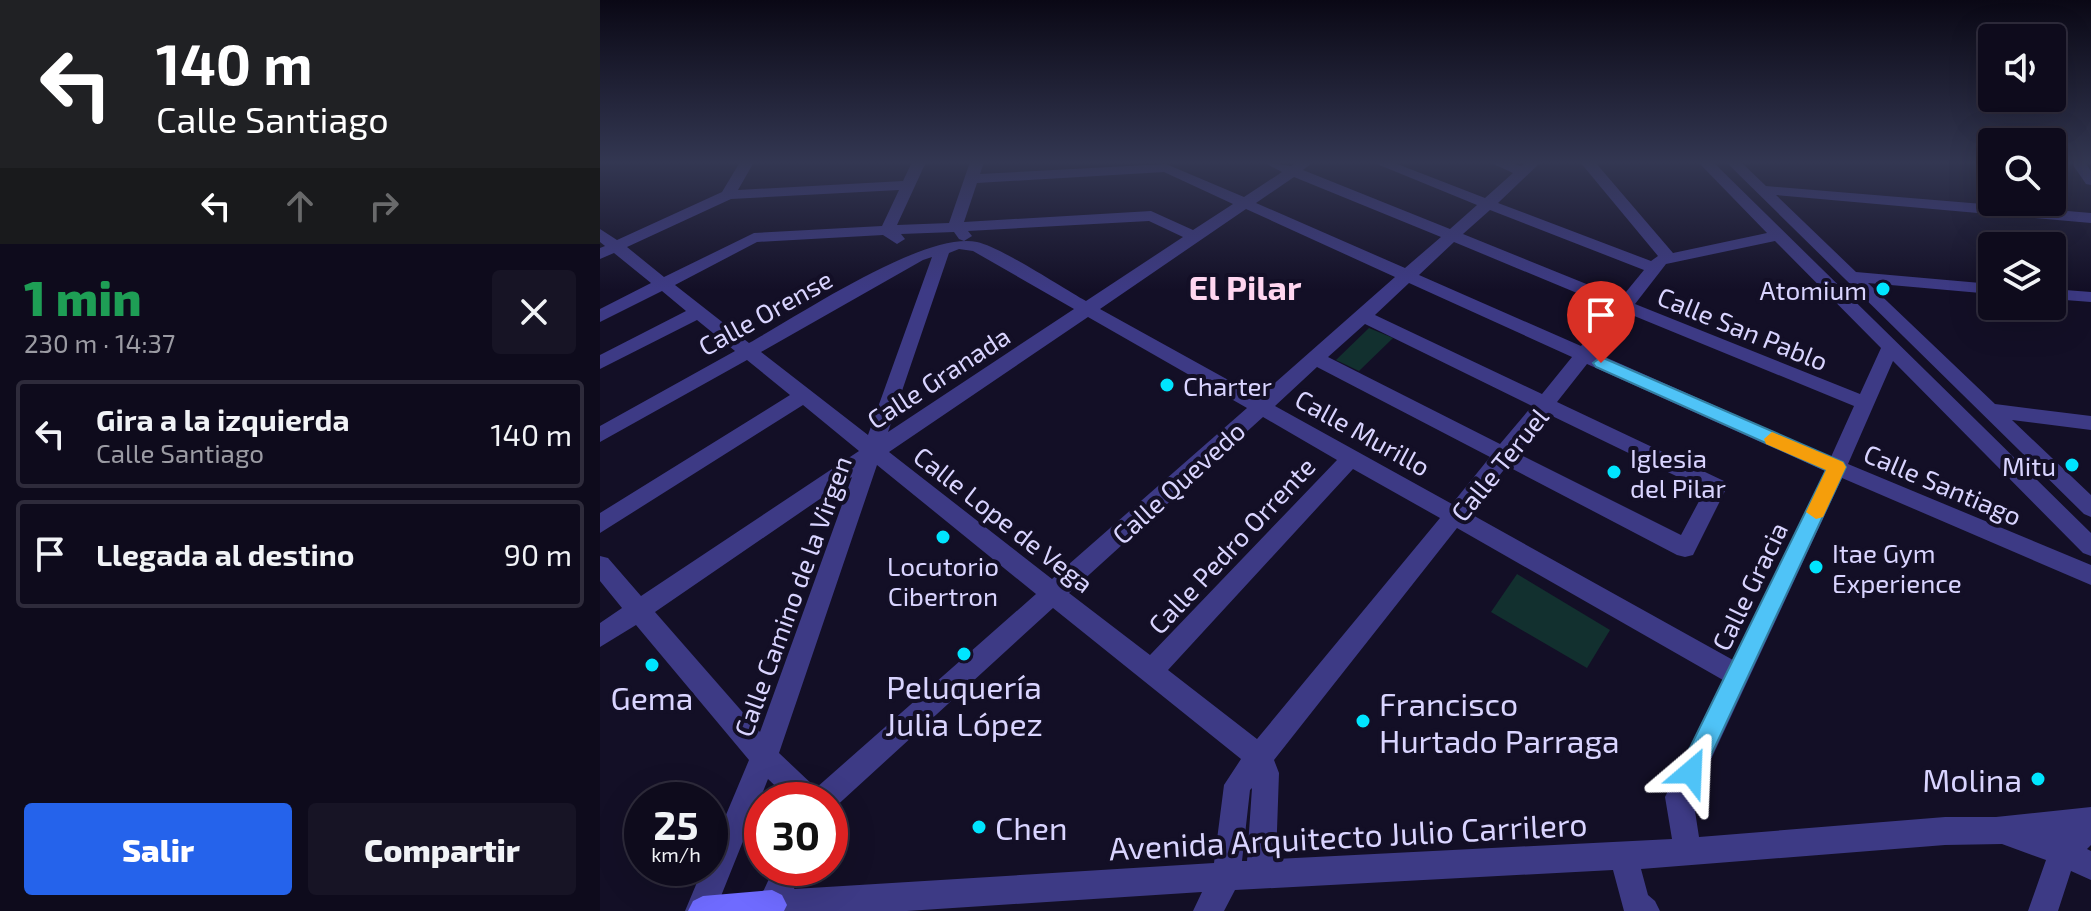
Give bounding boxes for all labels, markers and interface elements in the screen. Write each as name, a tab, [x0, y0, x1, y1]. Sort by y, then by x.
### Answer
map controls	[1978, 24, 2066, 320]
button: sound	[1978, 24, 2066, 112]
text: 140 m	[156, 29, 313, 96]
icon: left	[24, 32, 128, 136]
text: Calle Santiago	[156, 97, 389, 140]
button: search	[1978, 128, 2066, 216]
icon: left	[194, 184, 238, 228]
icon: ahead	[278, 184, 322, 228]
icon: right	[362, 184, 406, 228]
button: layers	[1978, 232, 2066, 320]
street label: Calle Orense	[693, 263, 837, 361]
district label: El Pilar	[1189, 266, 1302, 307]
text: 1 min	[24, 268, 142, 326]
button: close	[492, 270, 576, 354]
place label: Atomium	[1760, 274, 1867, 305]
street label: Calle San Pablo	[1653, 280, 1833, 376]
marker: Atomium	[1874, 280, 1892, 298]
pin	[1567, 281, 1635, 363]
icon: arrive	[1579, 293, 1623, 337]
street label: Calle Granada	[861, 319, 1015, 435]
text: 230 m · 14:37	[24, 327, 175, 358]
place label: Charter	[1183, 370, 1272, 401]
marker: Charter	[1158, 376, 1176, 394]
street label: Calle Murillo	[1290, 382, 1436, 482]
text: Gira a la izquierda	[96, 401, 350, 437]
street label: Calle Teruel	[1444, 401, 1554, 527]
icon: left	[28, 412, 72, 456]
street label: Calle Quevedo	[1105, 414, 1251, 550]
text: 140 m	[491, 416, 572, 452]
text: Calle Santiago	[96, 437, 264, 468]
street label: Calle Santiago	[1860, 437, 2026, 531]
street label: Calle Lope de Vega	[908, 439, 1100, 599]
place label: Iglesia del Pilar	[1630, 442, 1726, 503]
street label: Calle Pedro Orrente	[1141, 450, 1321, 640]
place label: Mitu	[2002, 450, 2056, 481]
street label: Calle Camino de la Virgen	[727, 452, 857, 740]
marker: Mitu	[2063, 456, 2081, 474]
marker: Iglesia del Pilar	[1605, 463, 1623, 481]
street label: Calle Gracia	[1705, 517, 1793, 655]
marker: Locutorio Cibertron	[934, 528, 952, 546]
icon: arrive	[28, 532, 72, 576]
text: Llegada al destino	[96, 536, 355, 572]
text: 90 m	[504, 536, 572, 572]
place label: Itae Gym Experience	[1832, 537, 1962, 598]
place label: Locutorio Cibertron	[887, 550, 999, 611]
marker: Itae Gym Experience	[1807, 558, 1825, 576]
marker: Peluquería Julia López	[955, 645, 973, 663]
marker: Gema	[643, 656, 661, 674]
place label: Peluquería Julia López	[885, 667, 1043, 742]
place label: Gema	[611, 678, 693, 716]
place label: Francisco Hurtado Parraga	[1379, 684, 1620, 759]
marker: Francisco Hurtado Parraga	[1354, 712, 1372, 730]
position arrow	[1649, 730, 1733, 814]
place label: Molina	[1922, 760, 2022, 798]
marker: Molina	[2029, 770, 2047, 788]
speed limit sign: 30	[744, 782, 848, 886]
text: 25	[653, 800, 699, 848]
button: Salir	[24, 803, 292, 895]
button: Compartir	[308, 803, 576, 895]
street label: Avenida Arquitecto Julio Carrilero	[1108, 803, 1588, 867]
place label: Chen	[995, 808, 1068, 846]
marker: Chen	[970, 818, 988, 836]
text: km/h	[651, 842, 701, 866]

